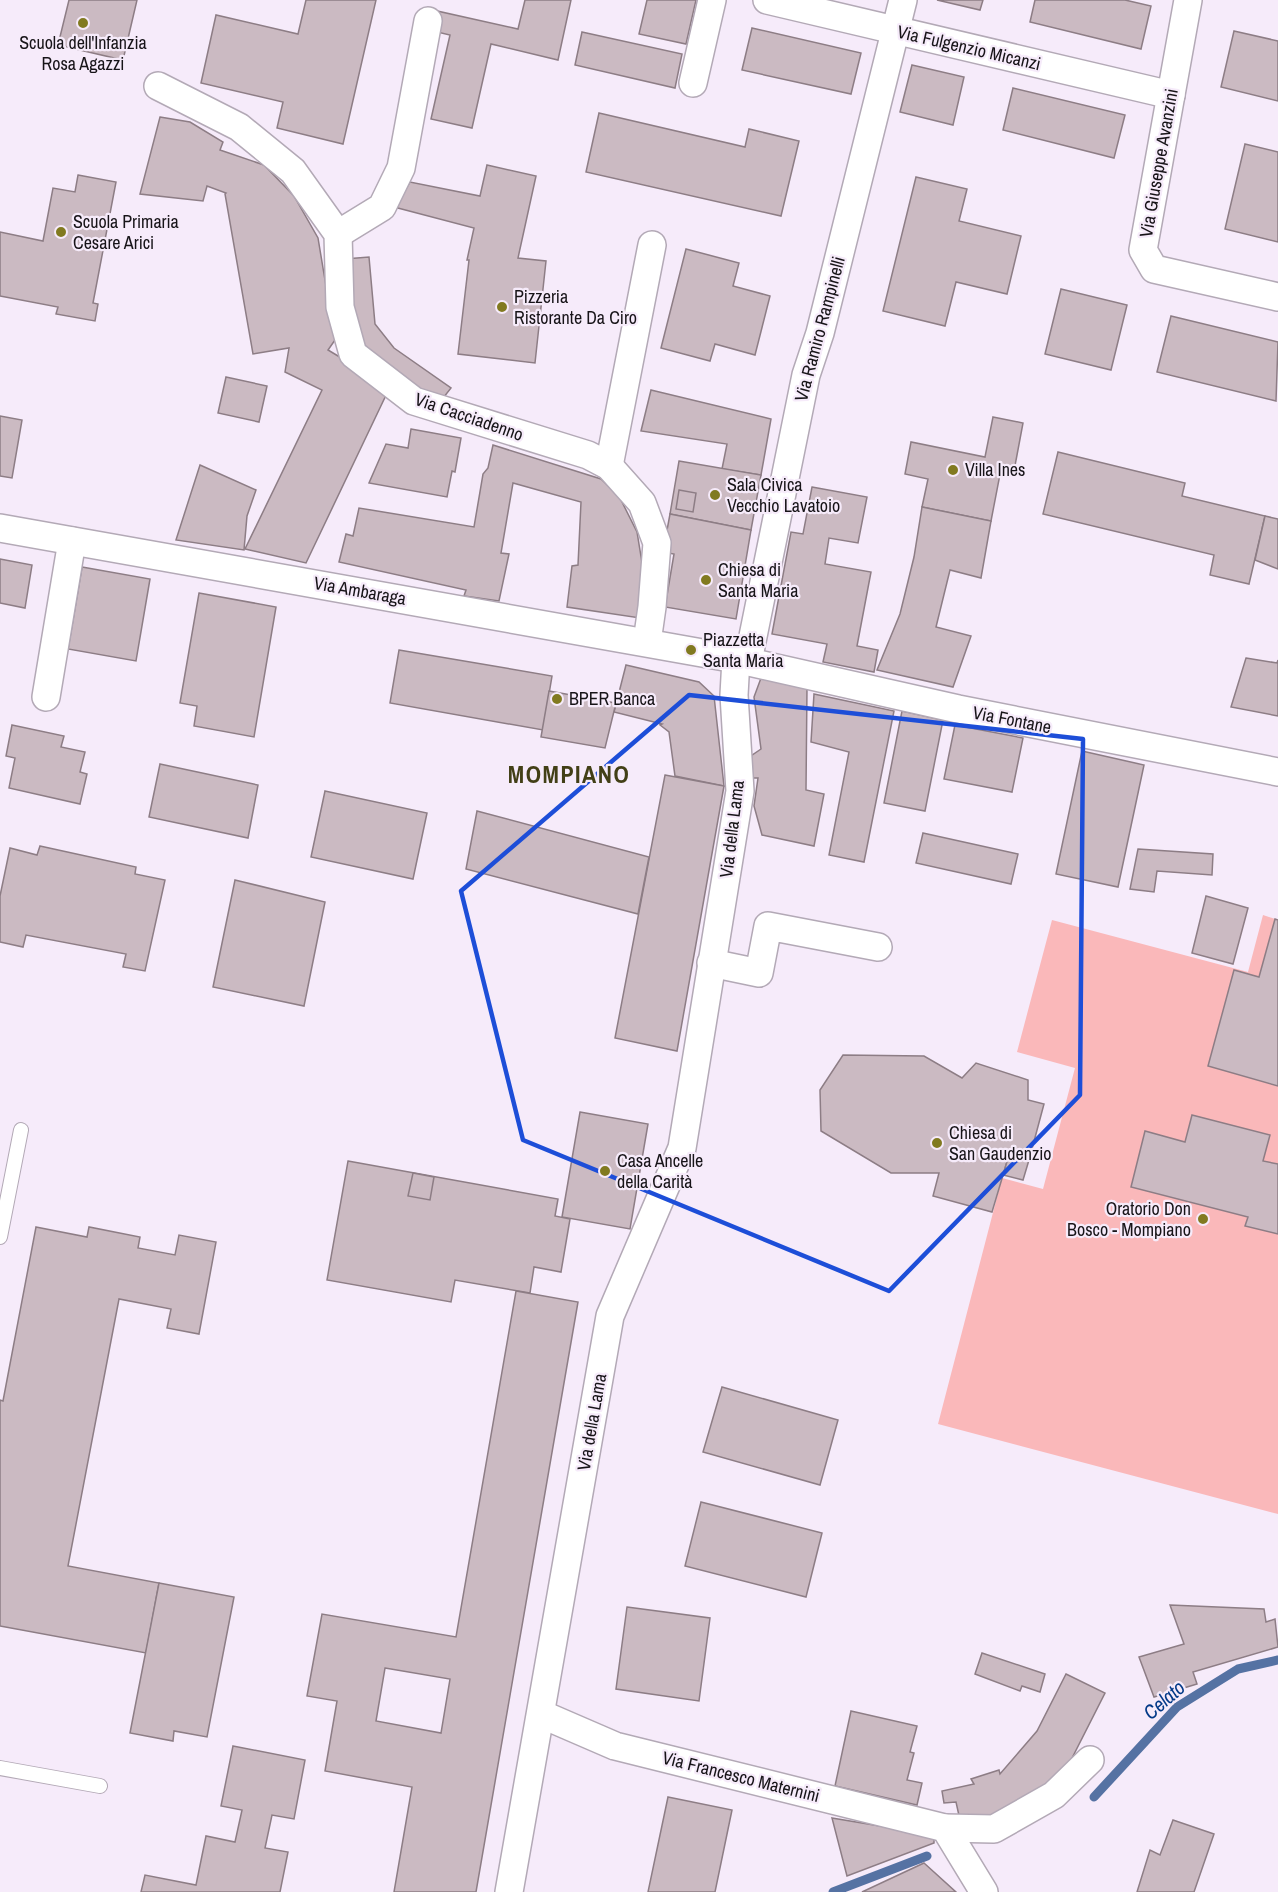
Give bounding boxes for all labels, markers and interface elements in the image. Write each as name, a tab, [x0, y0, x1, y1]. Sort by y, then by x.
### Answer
marker: Scuola dell'Infanzia Rosa Agazzi	[76, 16, 90, 30]
street label: Via Fulgenzio Micanzi	[895, 19, 1043, 76]
place label: Scuola dell'Infanzia Rosa Agazzi	[19, 30, 147, 76]
street label: Via Giuseppe Avanzini	[1133, 87, 1184, 239]
place label: Scuola Primaria Cesare Arici	[73, 209, 179, 255]
marker: Scuola Primaria Cesare Arici	[54, 225, 68, 239]
street label: Via Ramiro Rampinelli	[788, 254, 851, 404]
place label: Pizzeria Ristorante Da Ciro	[514, 284, 637, 330]
marker: Pizzeria Ristorante Da Ciro	[495, 300, 509, 314]
street label: Via Cacciadenno	[412, 386, 527, 447]
place label: Villa Ines	[965, 457, 1025, 482]
marker: Villa Ines	[946, 463, 960, 477]
place label: Sala Civica Vecchio Lavatoio	[727, 472, 840, 518]
marker: Sala Civica Vecchio Lavatoio	[708, 488, 722, 502]
place label: Chiesa di Santa Maria	[718, 557, 798, 603]
street label: Via Ambaraga	[312, 570, 408, 611]
marker: Chiesa di Santa Maria	[699, 573, 713, 587]
place label: Piazzetta Santa Maria	[703, 627, 783, 673]
marker: Piazzetta Santa Maria	[684, 643, 698, 657]
place label: BPER Banca	[569, 686, 655, 711]
marker: BPER Banca	[550, 692, 564, 706]
street label: Via Fontane	[971, 700, 1053, 739]
district label: MOMPIANO	[508, 758, 630, 790]
street label: Via della Lama	[713, 779, 750, 879]
place label: Chiesa di San Gaudenzio	[949, 1120, 1052, 1166]
marker: Chiesa di San Gaudenzio	[930, 1136, 944, 1150]
place label: Casa Ancelle della Carità	[617, 1148, 703, 1194]
marker: Casa Ancelle della Carità	[598, 1164, 612, 1178]
place label: Oratorio Don Bosco - Mompiano	[1067, 1196, 1191, 1242]
marker: Oratorio Don Bosco - Mompiano	[1196, 1212, 1210, 1226]
street label: Via della Lama	[571, 1371, 612, 1472]
water label: Celato	[1137, 1674, 1190, 1725]
street label: Via Francesco Maternini	[660, 1745, 822, 1808]

